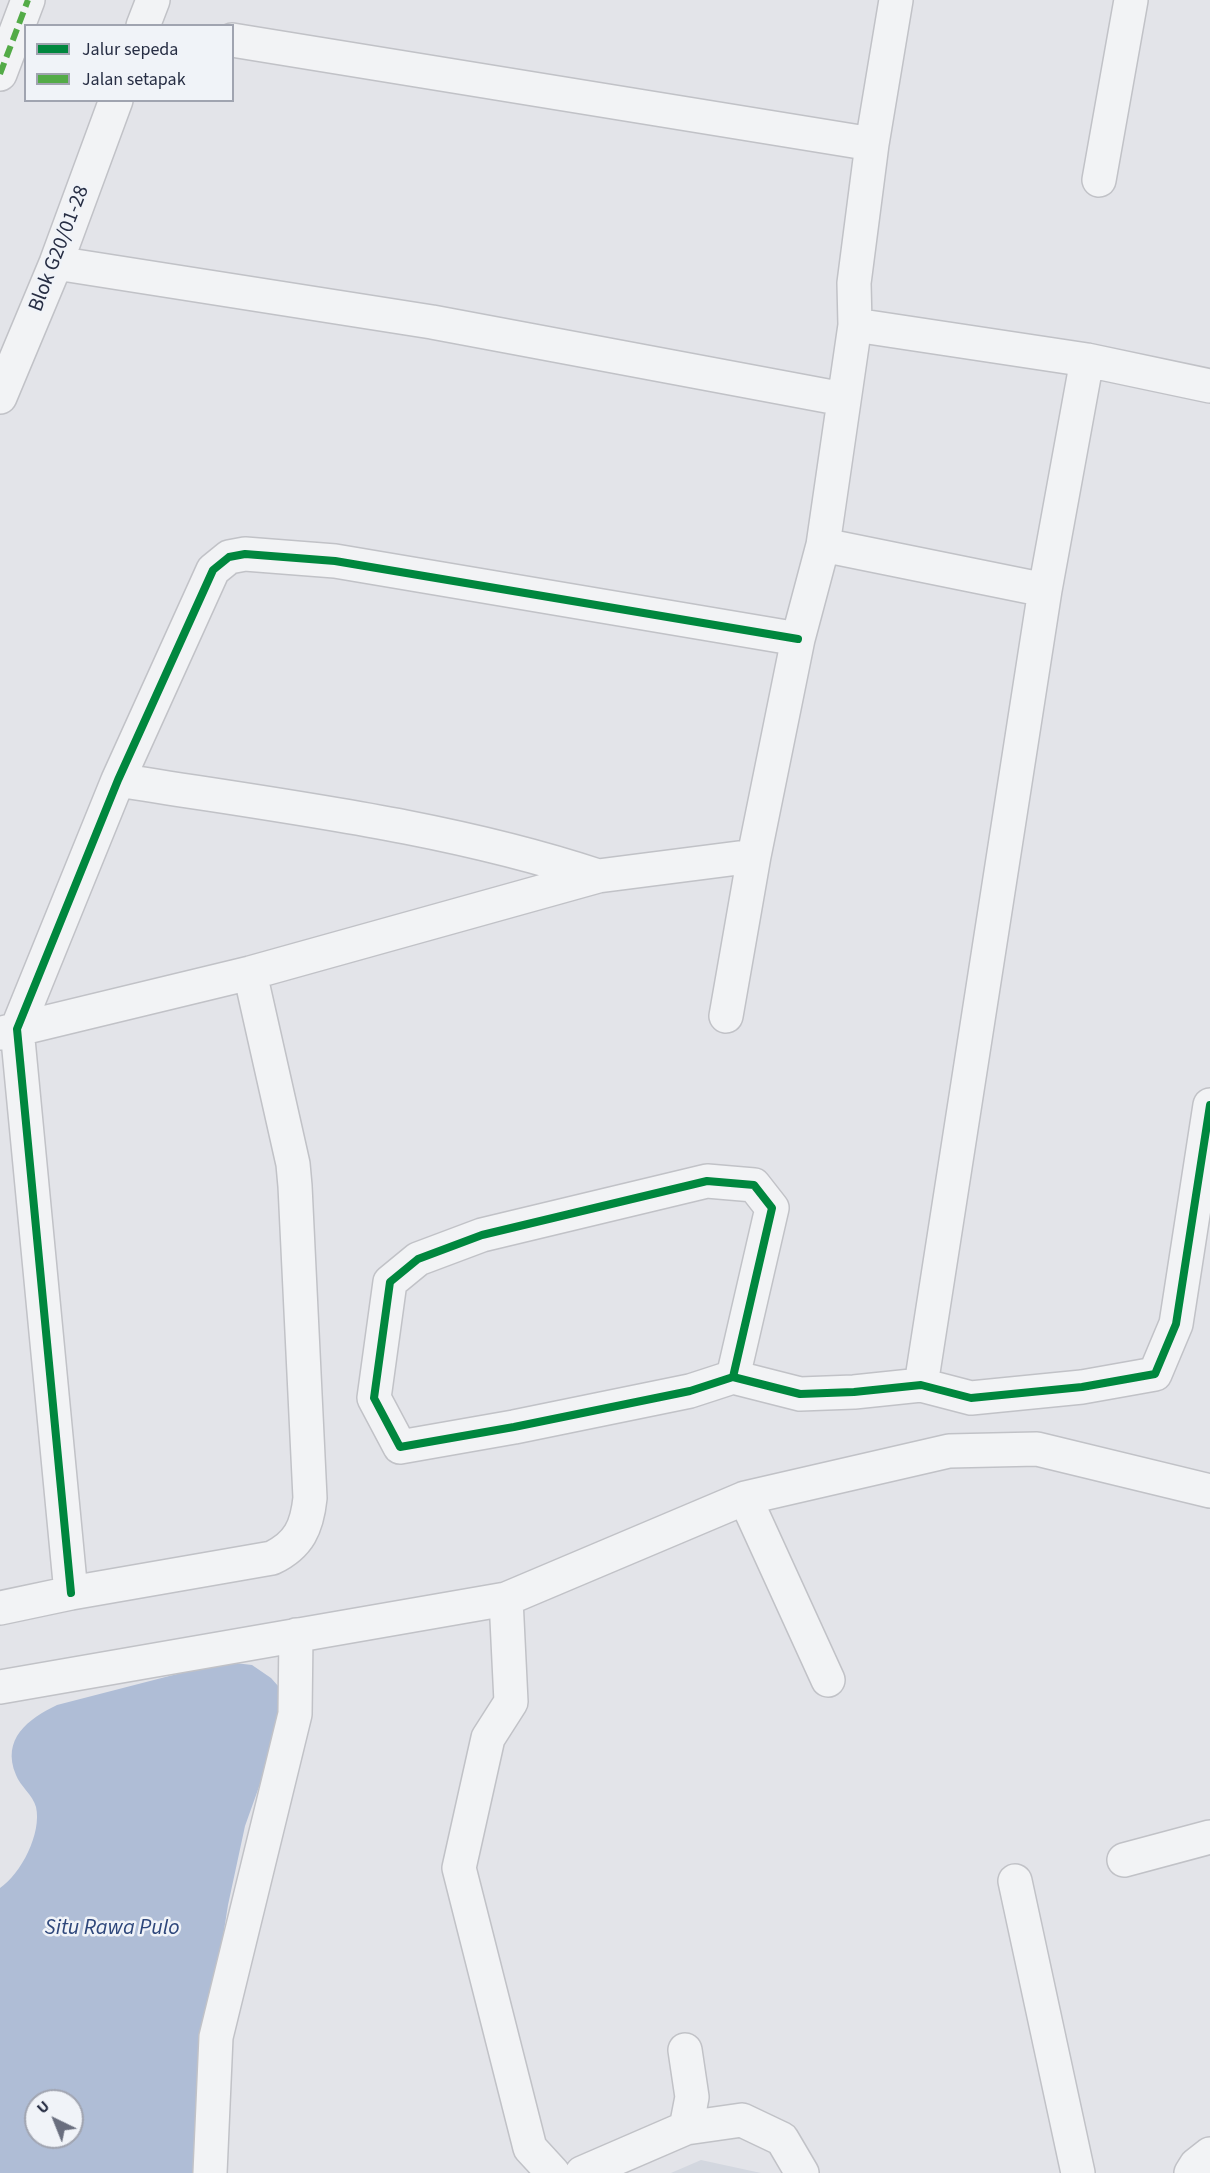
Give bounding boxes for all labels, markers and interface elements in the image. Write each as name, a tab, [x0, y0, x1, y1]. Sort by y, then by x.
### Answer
legend	[24, 24, 234, 102]
text: Jalur sepeda	[82, 37, 178, 62]
text: Jalan setapak	[82, 67, 186, 92]
street label: Blok G20/01-28	[24, 182, 96, 316]
water label: Situ Rawa Pulo	[45, 1916, 179, 1942]
north arrow	[24, 2089, 84, 2149]
text: U	[32, 2096, 54, 2119]

